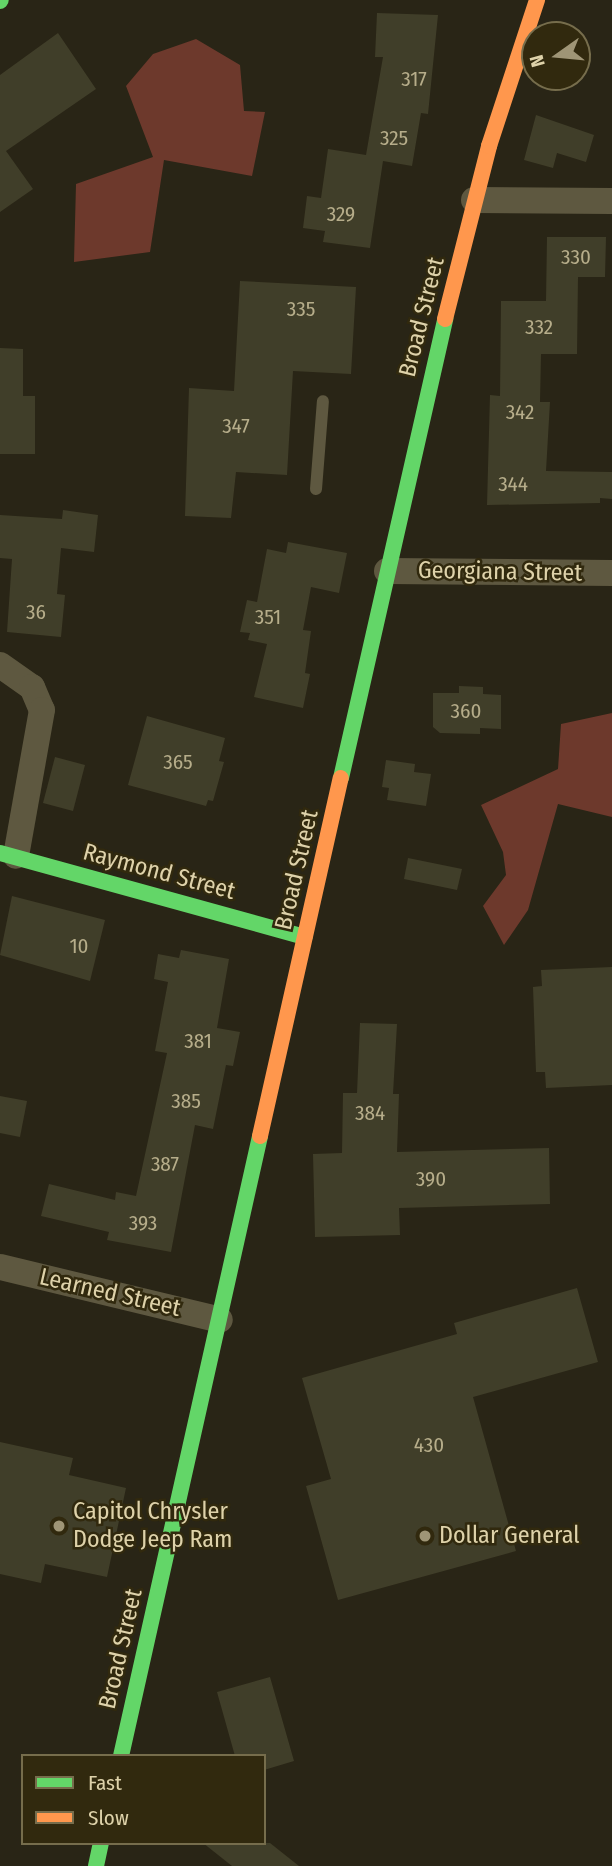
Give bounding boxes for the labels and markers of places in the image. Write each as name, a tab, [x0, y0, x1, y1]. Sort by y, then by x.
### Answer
place label: Capitol Chrysler Dodge Jeep Ram	[73, 1498, 233, 1554]
marker: Capitol Chrysler Dodge Jeep Ram	[51, 1518, 67, 1534]
place label: Dollar General	[439, 1522, 579, 1550]
marker: Dollar General	[417, 1528, 433, 1544]

